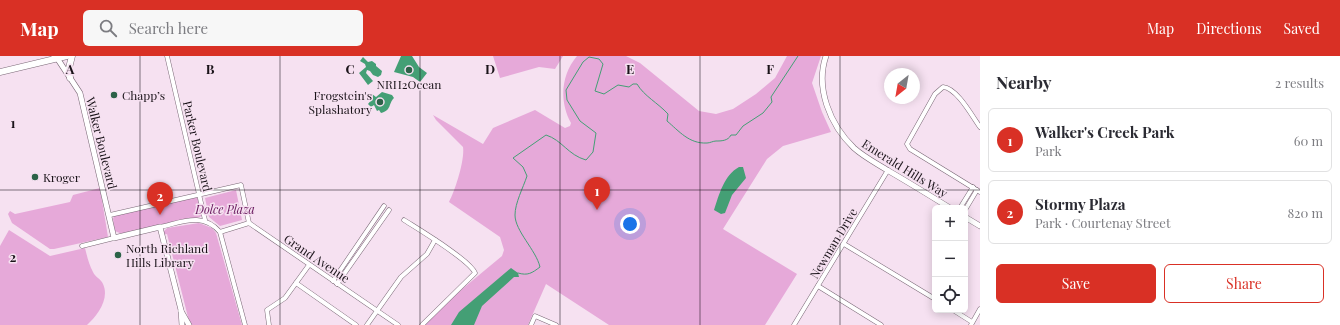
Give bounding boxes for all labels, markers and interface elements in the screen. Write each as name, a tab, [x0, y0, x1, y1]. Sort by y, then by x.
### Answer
search box	[83, 10, 363, 46]
text: Map	[20, 15, 59, 41]
icon: search	[97, 17, 119, 39]
text: Search here	[129, 18, 208, 38]
text: Map	[1147, 19, 1174, 38]
text: Directions	[1196, 19, 1262, 38]
text: Saved	[1284, 19, 1320, 38]
text: A	[65, 60, 75, 77]
text: B	[206, 60, 215, 77]
text: C	[345, 60, 355, 77]
text: D	[485, 60, 495, 77]
text: E	[626, 60, 634, 77]
text: F	[766, 60, 774, 77]
marker: NRH2Ocean	[404, 65, 414, 75]
north arrow	[884, 68, 920, 104]
text: Nearby	[996, 71, 1051, 93]
text: 2 results	[1275, 74, 1324, 91]
place label: NRH2Ocean	[376, 76, 442, 92]
place label: Chapp’s	[122, 87, 165, 103]
place label: Frogstein's Splashatory	[309, 87, 372, 117]
marker: Chapp’s	[109, 90, 119, 100]
street label: Walker Boulevard	[83, 94, 121, 191]
marker: Frogstein's Splashatory	[375, 97, 385, 107]
street label: Parker Boulevard	[180, 99, 216, 193]
text: 1	[11, 114, 16, 131]
text: Walker's Creek Park	[1035, 122, 1175, 142]
text: 1	[1008, 132, 1012, 149]
text: 60 m	[1294, 132, 1323, 149]
street label: Emerald Hills Way	[859, 135, 951, 201]
text: Park	[1035, 142, 1062, 159]
place label: Kroger	[43, 169, 81, 185]
marker: Kroger	[30, 172, 40, 182]
pin: 1	[584, 177, 610, 210]
pin: 2	[147, 182, 173, 215]
text: Stormy Plaza	[1035, 194, 1126, 214]
park label: Dolce Plaza	[194, 201, 255, 217]
text: 2	[1007, 204, 1013, 221]
text: 820 m	[1287, 204, 1323, 221]
street label: Newman Drive	[806, 205, 860, 281]
map controls	[932, 205, 968, 313]
button: +	[932, 205, 968, 241]
your location	[620, 214, 640, 234]
text: Park · Courtenay Street	[1035, 214, 1171, 231]
street label: Grand Avenue	[281, 230, 353, 286]
place label: North Richland Hills Library	[126, 240, 208, 270]
button: −	[932, 241, 968, 277]
text: 2	[10, 248, 17, 265]
marker: North Richland Hills Library	[113, 250, 123, 260]
button: Save	[996, 264, 1156, 303]
button: Share	[1164, 264, 1324, 303]
button: locate	[932, 277, 968, 313]

